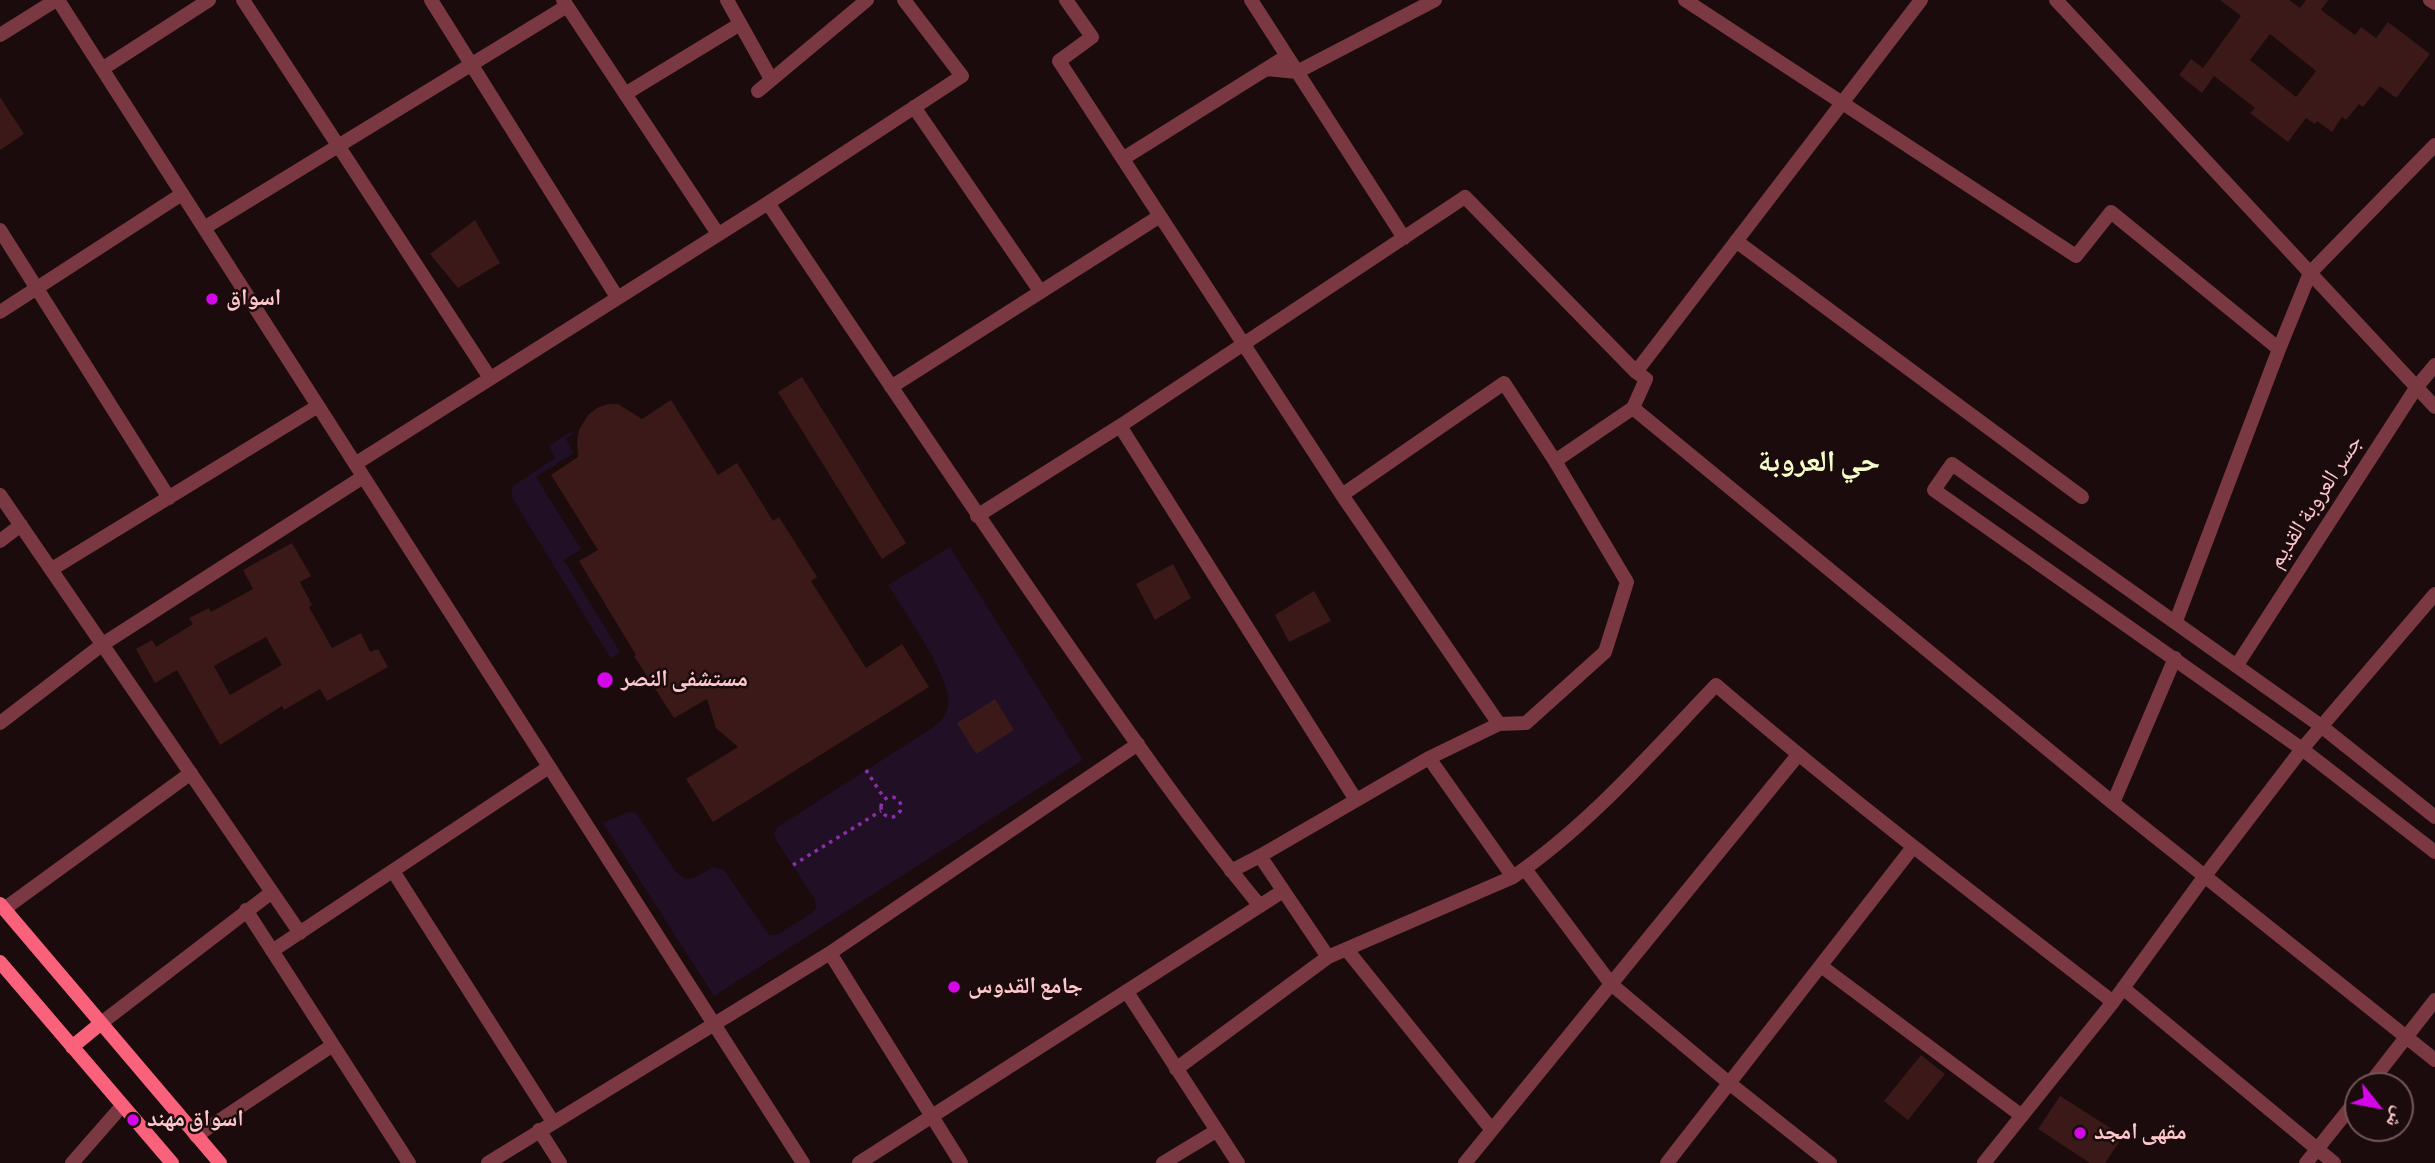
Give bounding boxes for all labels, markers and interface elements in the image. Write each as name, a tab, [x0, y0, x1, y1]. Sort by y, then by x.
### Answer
place label: اسواق	[226, 285, 281, 313]
marker: اسواق	[204, 291, 220, 307]
street label: جسر العروبة القديم	[2263, 430, 2369, 574]
district label: حي العروبة	[1758, 445, 1880, 481]
place label: مستشفى النصر	[621, 666, 748, 694]
marker: مستشفى النصر	[595, 670, 615, 690]
place label: جامع القدوس	[968, 973, 1083, 1001]
marker: جامع القدوس	[946, 979, 962, 995]
north arrow	[2344, 1072, 2414, 1142]
text: ش	[2381, 1102, 2411, 1132]
place label: اسواق مهند	[147, 1106, 244, 1134]
marker: اسواق مهند	[125, 1112, 141, 1128]
place label: مقهى امجد	[2094, 1119, 2187, 1147]
marker: مقهى امجد	[2072, 1125, 2088, 1141]

